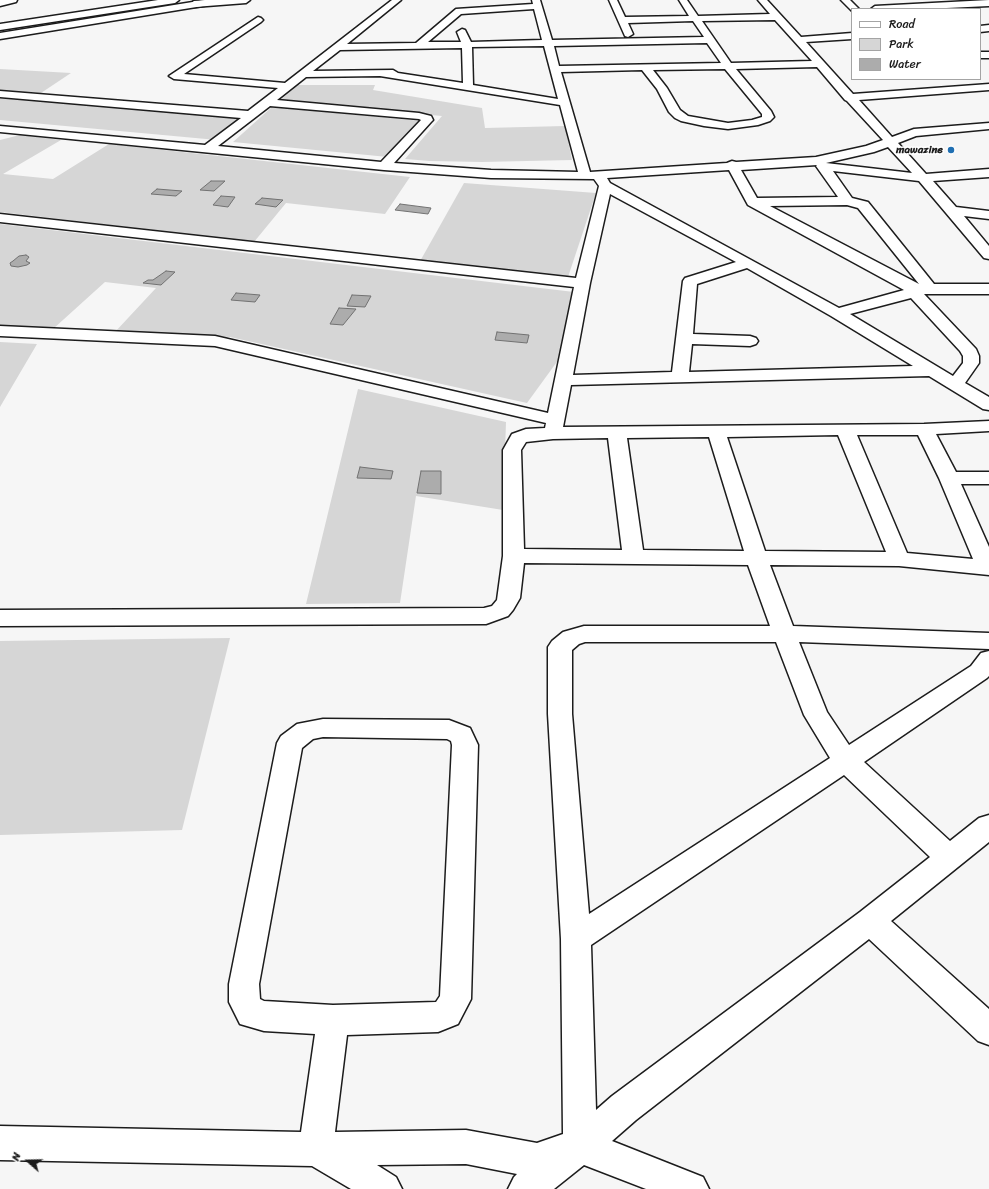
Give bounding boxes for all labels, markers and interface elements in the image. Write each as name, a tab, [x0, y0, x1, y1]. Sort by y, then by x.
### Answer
legend	[851, 8, 981, 80]
text: Road	[889, 13, 915, 35]
text: Park	[889, 33, 914, 55]
text: Water	[889, 53, 921, 75]
place label: mawazine	[896, 143, 943, 157]
marker: mawazine	[946, 145, 956, 155]
north arrow	[8, 1141, 48, 1181]
text: N	[6, 1150, 26, 1164]

